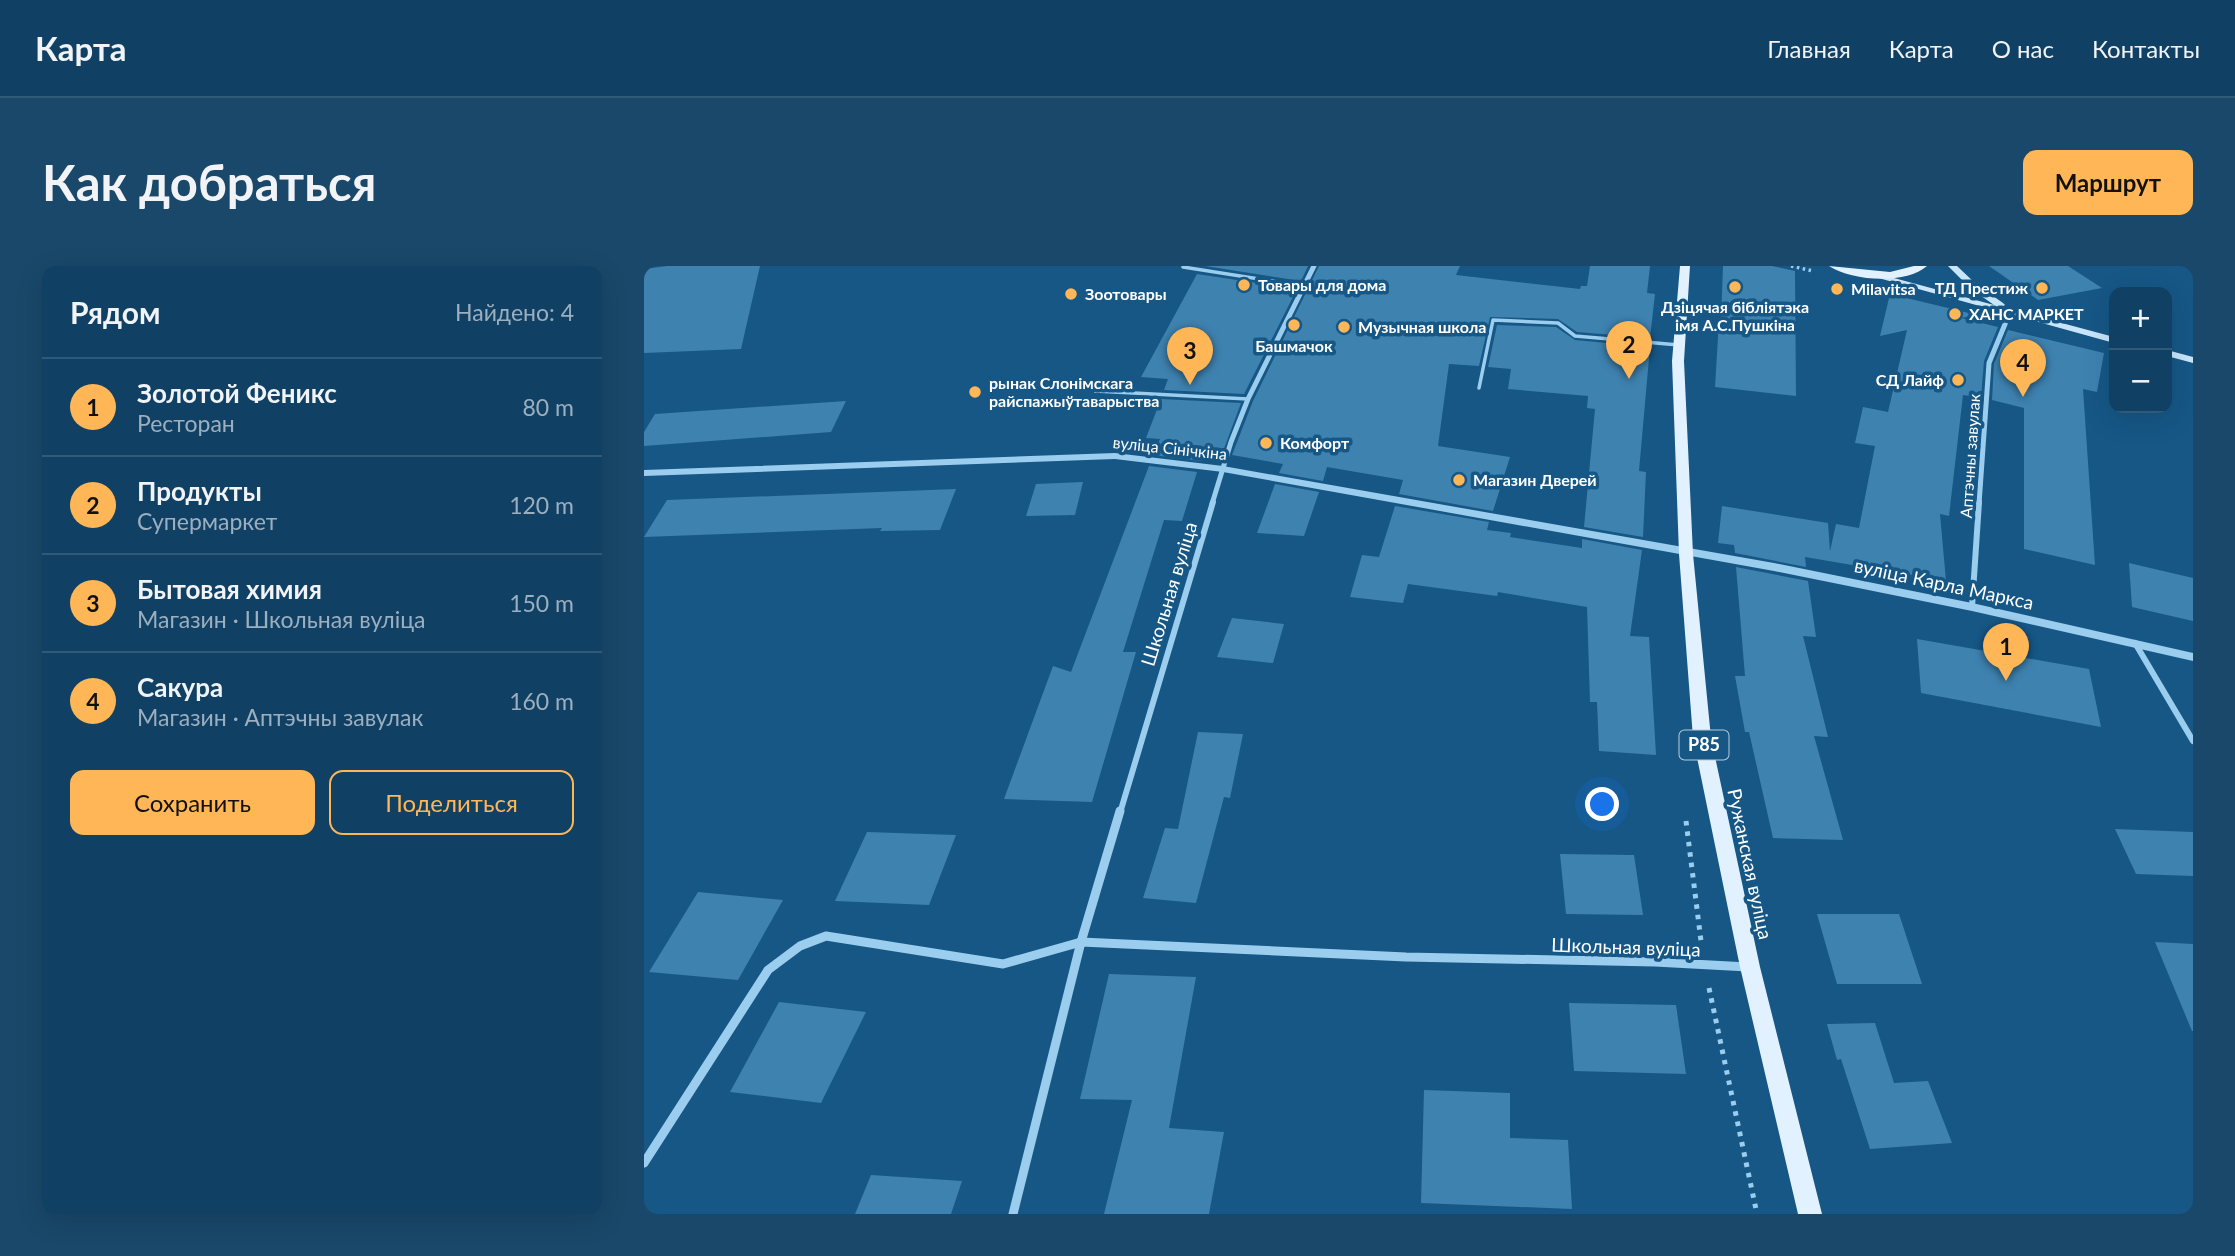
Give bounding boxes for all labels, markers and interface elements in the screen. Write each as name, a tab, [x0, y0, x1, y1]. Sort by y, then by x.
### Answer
text: Карта	[35, 28, 126, 68]
text: Главная	[1767, 34, 1851, 63]
text: Карта	[1889, 34, 1954, 63]
text: О нас	[1992, 34, 2054, 63]
text: Контакты	[2092, 34, 2200, 63]
button: Маршрут	[2023, 150, 2193, 215]
text: Как добраться	[42, 153, 376, 211]
place label: Товары для дома	[1258, 275, 1386, 294]
marker: Товары для дома	[1236, 277, 1252, 293]
place label: ТД Престиж	[1935, 278, 2028, 297]
marker: Дзіцячая бібліятэка імя А.С.Пушкіна	[1727, 279, 1743, 295]
place label: Milavitsa	[1851, 279, 1916, 298]
marker: ТД Престиж	[2034, 280, 2050, 296]
marker: Milavitsa	[1829, 281, 1845, 297]
place label: Зоотовары	[1085, 284, 1167, 303]
marker: Зоотовары	[1063, 286, 1079, 302]
map controls	[2109, 287, 2172, 413]
button: +	[2109, 287, 2172, 350]
text: Рядом	[70, 294, 160, 330]
place label: Дзіцячая бібліятэка імя А.С.Пушкіна	[1661, 297, 1809, 334]
text: Найдено: 4	[455, 298, 574, 326]
place label: ХАНС МАРКЕТ	[1969, 304, 2084, 323]
marker: ХАНС МАРКЕТ	[1947, 306, 1963, 322]
marker: Башмачок	[1286, 317, 1302, 333]
place label: Музычная школа	[1358, 317, 1486, 336]
marker: Музычная школа	[1336, 319, 1352, 335]
pin: 2	[1606, 321, 1652, 379]
pin: 3	[1167, 327, 1213, 385]
place label: Башмачок	[1255, 336, 1333, 355]
pin: 4	[2000, 339, 2046, 397]
button: −	[2109, 350, 2172, 413]
place label: СД Лайф	[1876, 370, 1944, 389]
marker: СД Лайф	[1950, 372, 1966, 388]
place label: рынак Слонімскага райспажыўтаварыства	[989, 373, 1159, 410]
text: Золотой Феникс	[137, 377, 337, 409]
marker: рынак Слонімскага райспажыўтаварыства	[967, 384, 983, 400]
text: 1	[86, 393, 100, 421]
text: 80 m	[523, 393, 574, 421]
street label: Аптэчны завулак	[1956, 393, 1983, 519]
text: Ресторан	[137, 409, 235, 437]
street label: вуліца Сінічкіна	[1112, 432, 1228, 463]
place label: Комфорт	[1280, 433, 1350, 452]
marker: Комфорт	[1258, 435, 1274, 451]
place label: Магазин Дверей	[1473, 470, 1597, 489]
marker: Магазин Дверей	[1451, 472, 1467, 488]
text: Продукты	[137, 475, 262, 507]
text: 2	[86, 491, 100, 519]
text: 120 m	[509, 491, 574, 519]
text: Супермаркет	[137, 507, 277, 535]
street label: Школьная вуліца	[1136, 519, 1201, 669]
street label: вуліца Карла Маркса	[1852, 553, 2036, 614]
text: Бытовая химия	[137, 573, 322, 605]
text: 3	[86, 589, 100, 617]
text: 150 m	[509, 589, 574, 617]
text: Магазин · Школьная вуліца	[137, 605, 426, 633]
pin: 1	[1983, 623, 2029, 681]
text: Сакура	[137, 671, 223, 703]
text: 4	[86, 687, 100, 715]
text: 160 m	[509, 687, 574, 715]
text: Магазин · Аптэчны завулак	[137, 703, 423, 731]
road number: Р85	[1680, 730, 1728, 760]
button: Сохранить	[70, 770, 315, 835]
button: Поделиться	[329, 770, 574, 835]
street label: Ружанская вуліца	[1723, 786, 1778, 941]
your location	[1585, 787, 1619, 821]
street label: Школьная вуліца	[1551, 932, 1701, 961]

